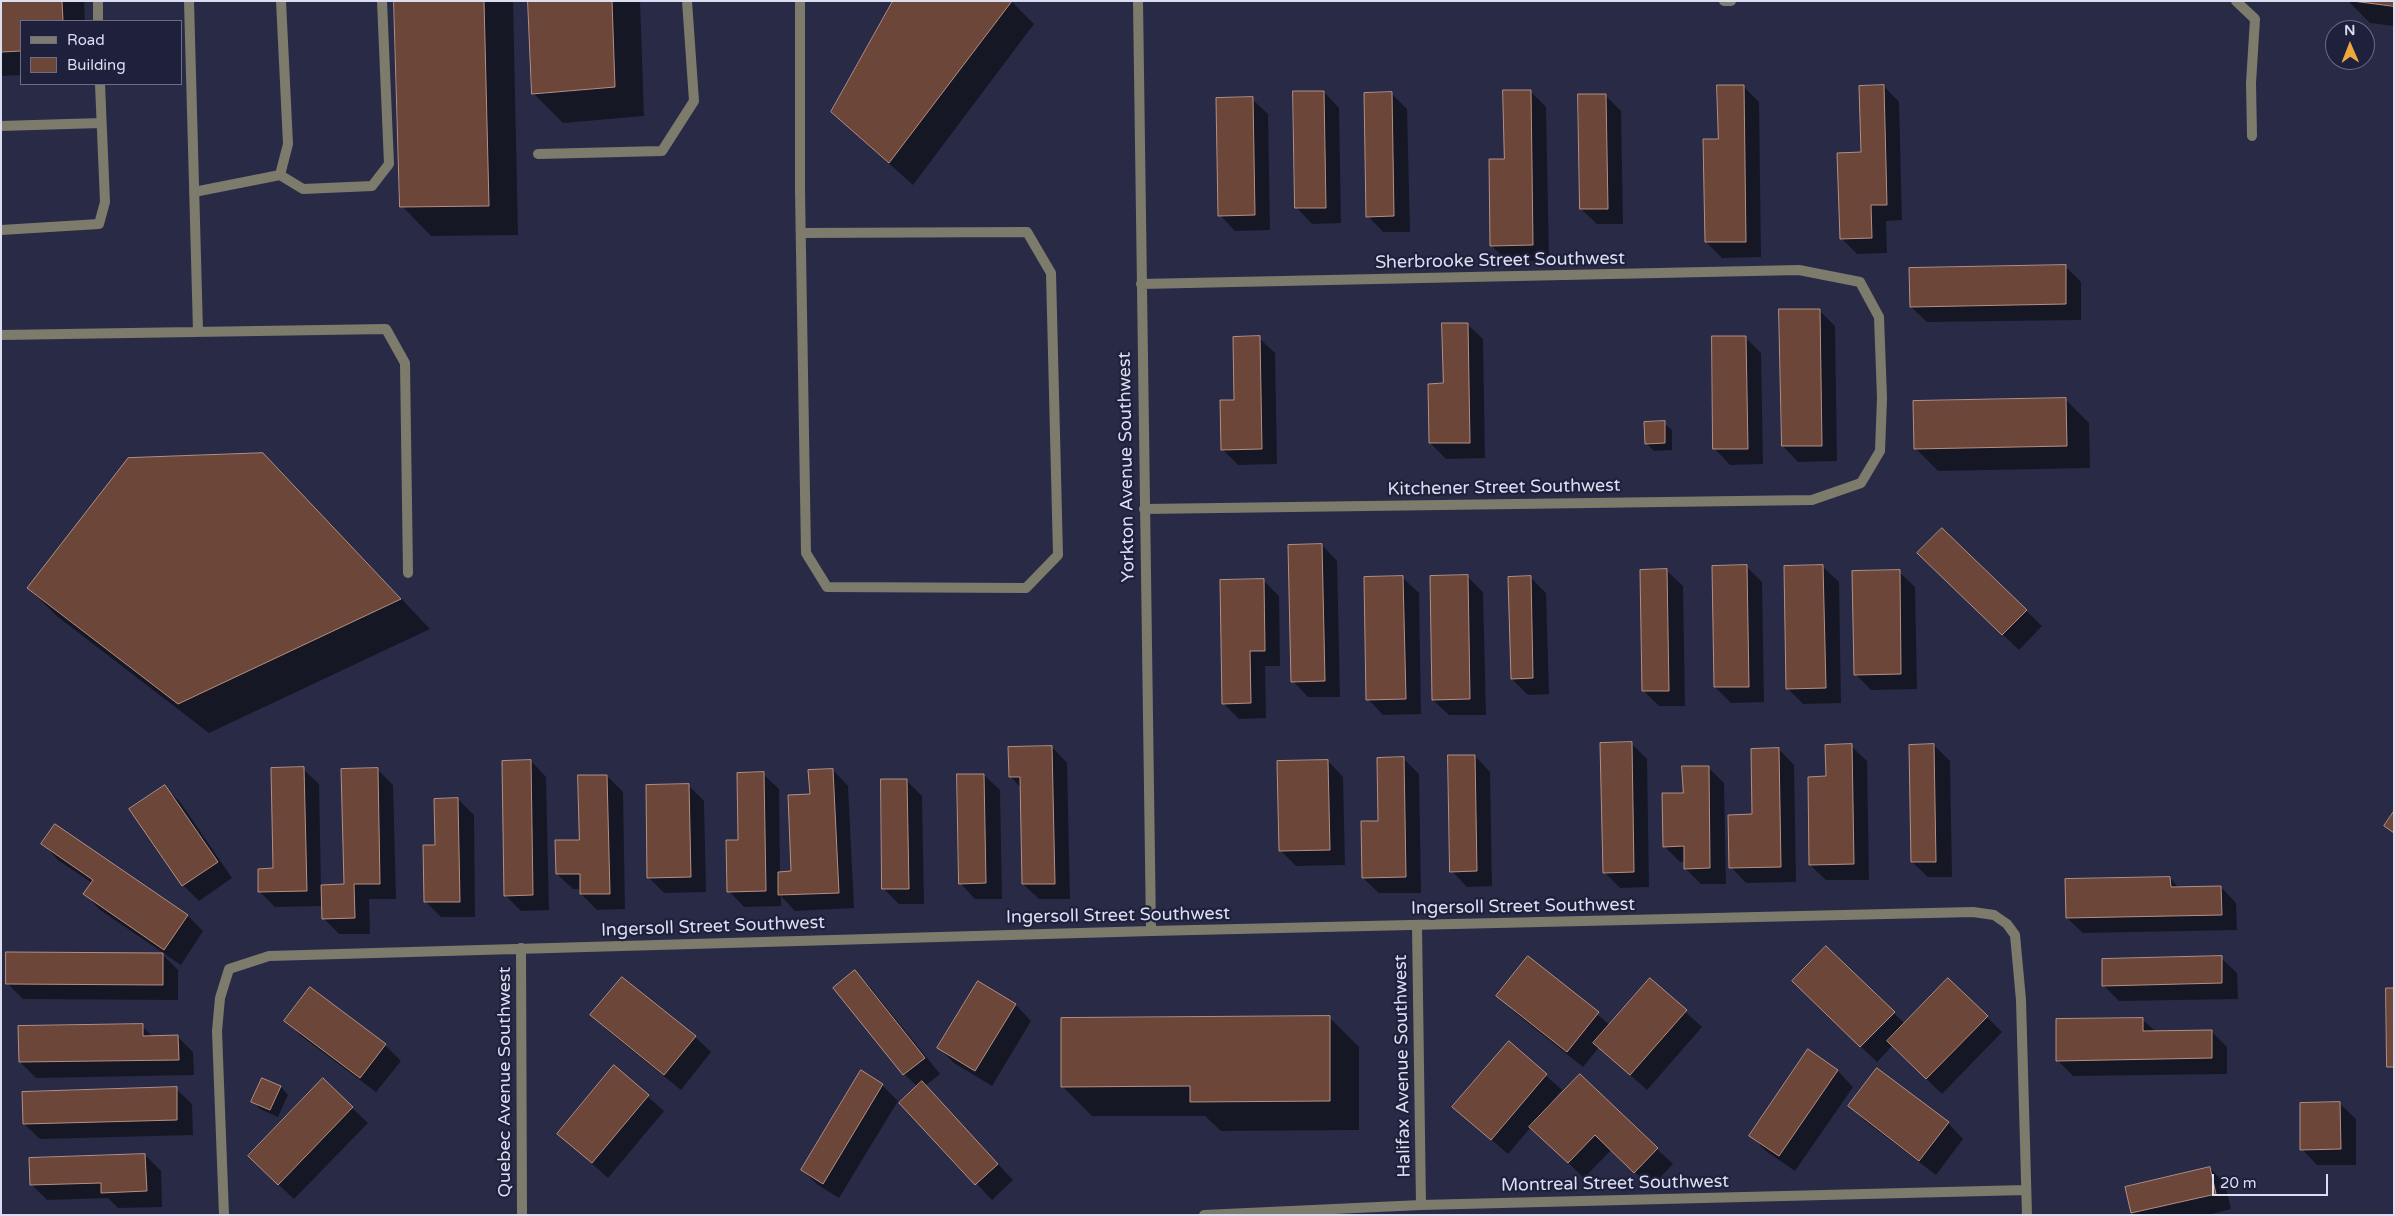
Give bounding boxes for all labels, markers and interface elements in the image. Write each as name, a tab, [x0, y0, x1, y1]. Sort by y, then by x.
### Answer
legend	[20, 20, 182, 85]
north arrow	[2325, 20, 2375, 70]
text: N	[2344, 22, 2356, 39]
text: Road	[67, 31, 105, 49]
text: Building	[67, 56, 126, 74]
street label: Sherbrooke Street Southwest	[1375, 248, 1625, 274]
street label: Yorkton Avenue Southwest	[1114, 351, 1140, 583]
street label: Kitchener Street Southwest	[1387, 475, 1621, 501]
street label: Ingersoll Street Southwest	[1411, 894, 1635, 920]
street label: Ingersoll Street Southwest	[1006, 903, 1230, 929]
street label: Ingersoll Street Southwest	[601, 912, 825, 942]
street label: Halifax Avenue Southwest	[1390, 954, 1416, 1178]
street label: Quebec Avenue Southwest	[494, 967, 516, 1197]
scale bar	[2215, 1164, 2331, 1196]
street label: Montreal Street Southwest	[1501, 1171, 1729, 1197]
text: 20 m	[2220, 1174, 2257, 1192]

